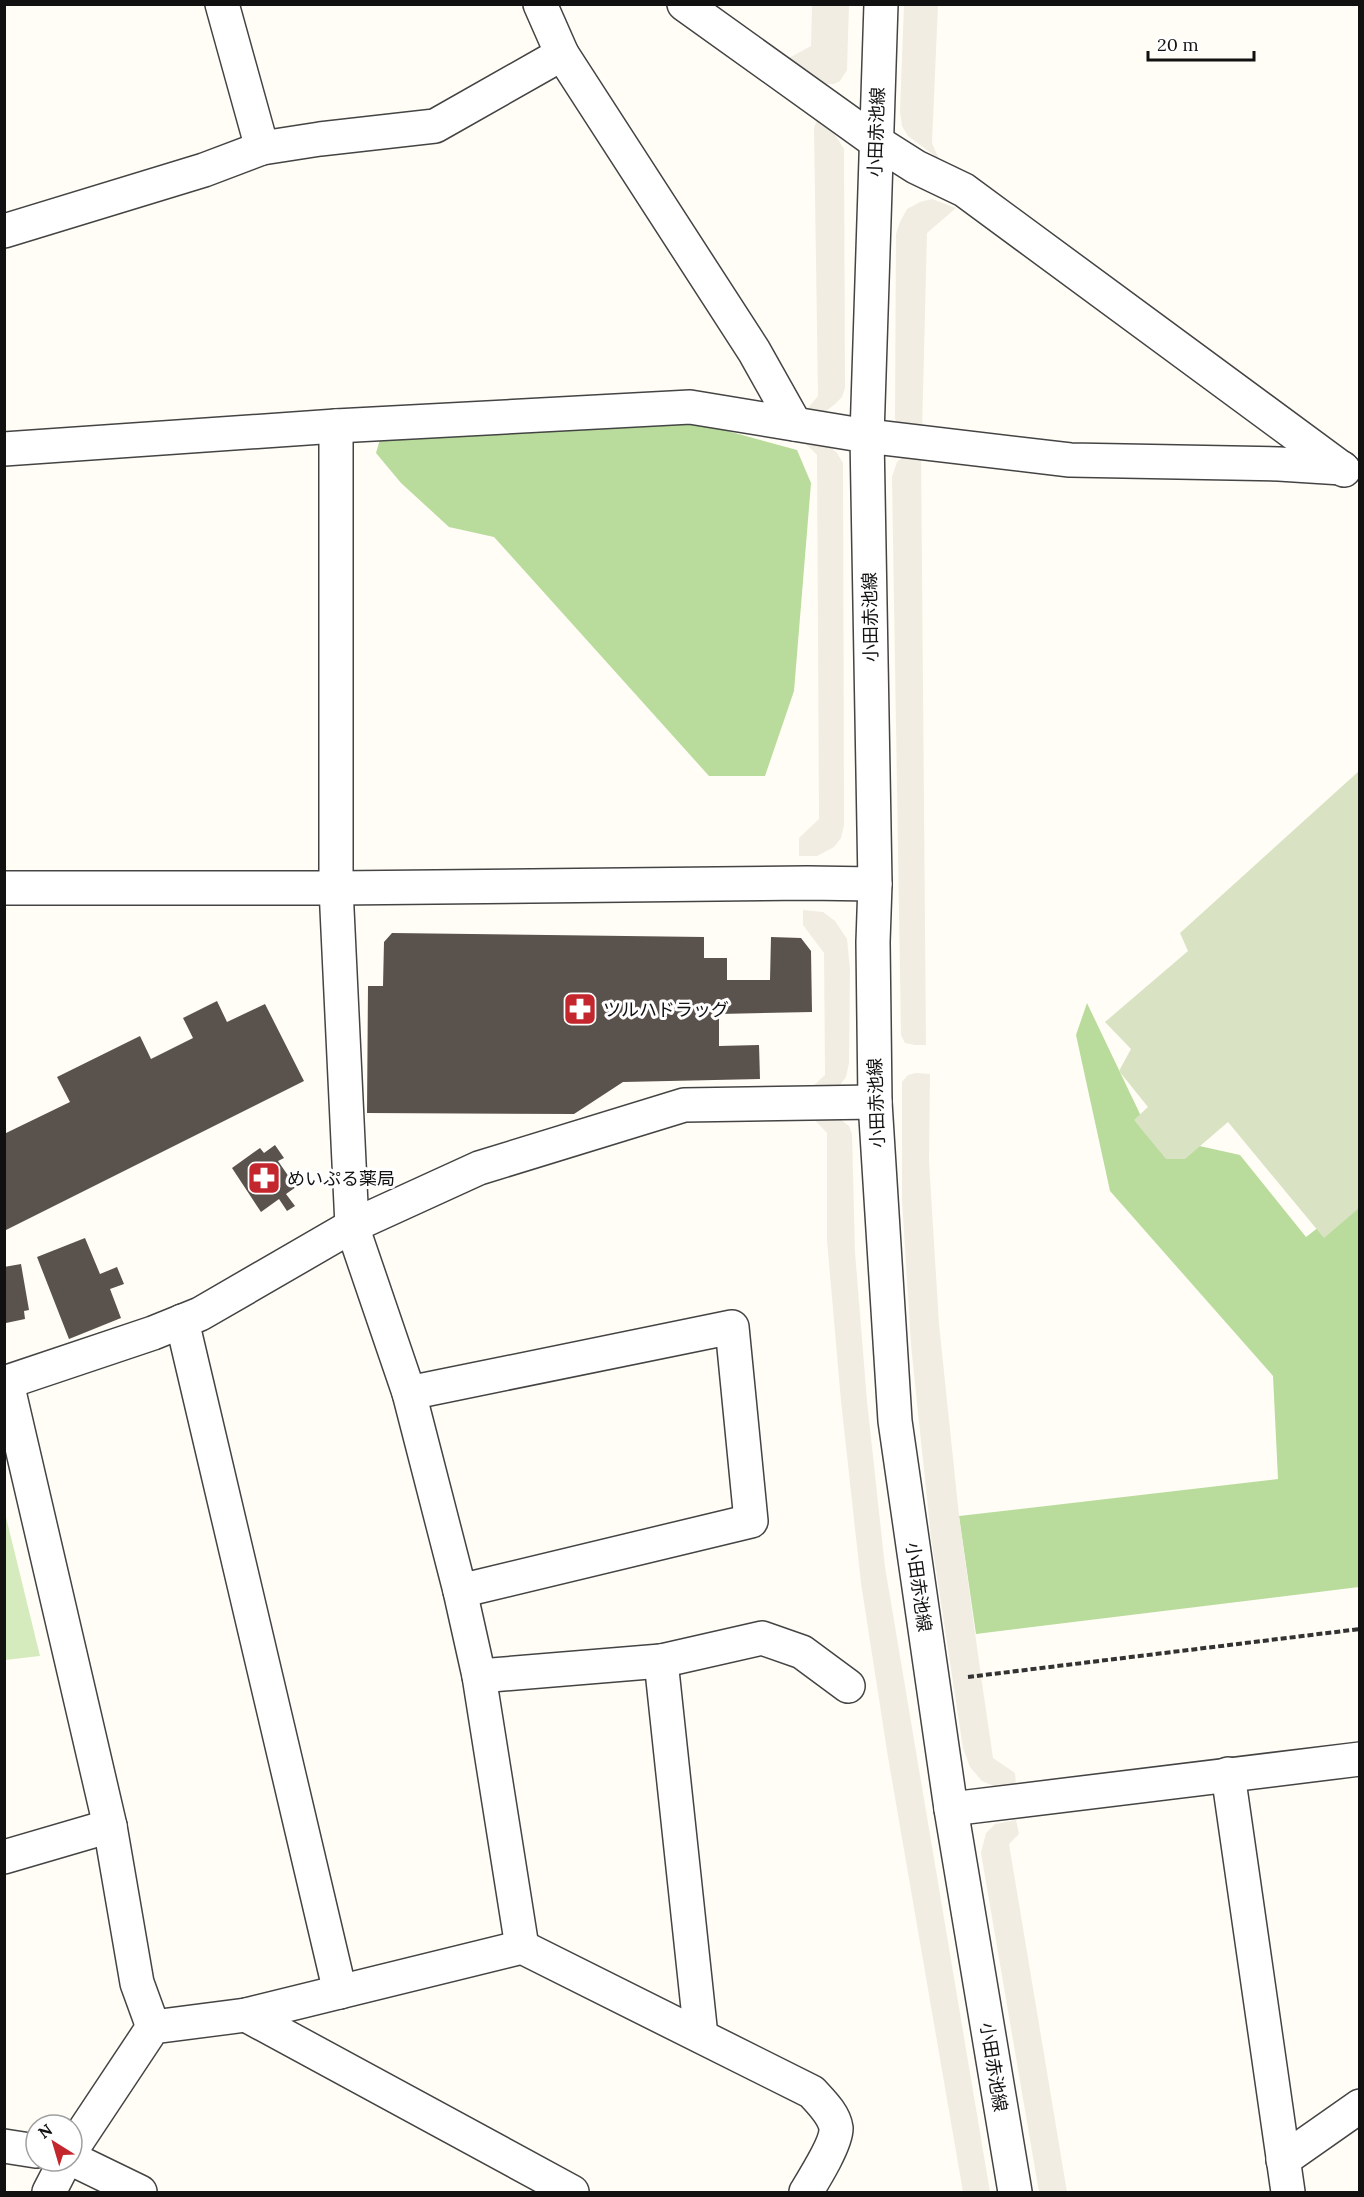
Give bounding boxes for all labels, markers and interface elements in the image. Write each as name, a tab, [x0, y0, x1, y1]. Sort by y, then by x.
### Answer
scale bar	[1148, 24, 1254, 62]
text: 20 m	[1157, 33, 1199, 56]
street label: 小田赤池線	[863, 87, 889, 177]
street label: 小田赤池線	[858, 572, 882, 662]
pharmacy icon: ツルハドラッグ	[562, 991, 598, 1027]
place label: ツルハドラッグ	[603, 998, 729, 1021]
street label: 小田赤池線	[863, 1058, 889, 1148]
pharmacy icon: めいぷる薬局	[246, 1160, 282, 1196]
place label: めいぷる薬局	[287, 1167, 395, 1190]
street label: 小田赤池線	[901, 1541, 937, 1633]
street label: 小田赤池線	[976, 2021, 1012, 2113]
north arrow	[24, 2113, 84, 2173]
text: N	[34, 2119, 56, 2143]

